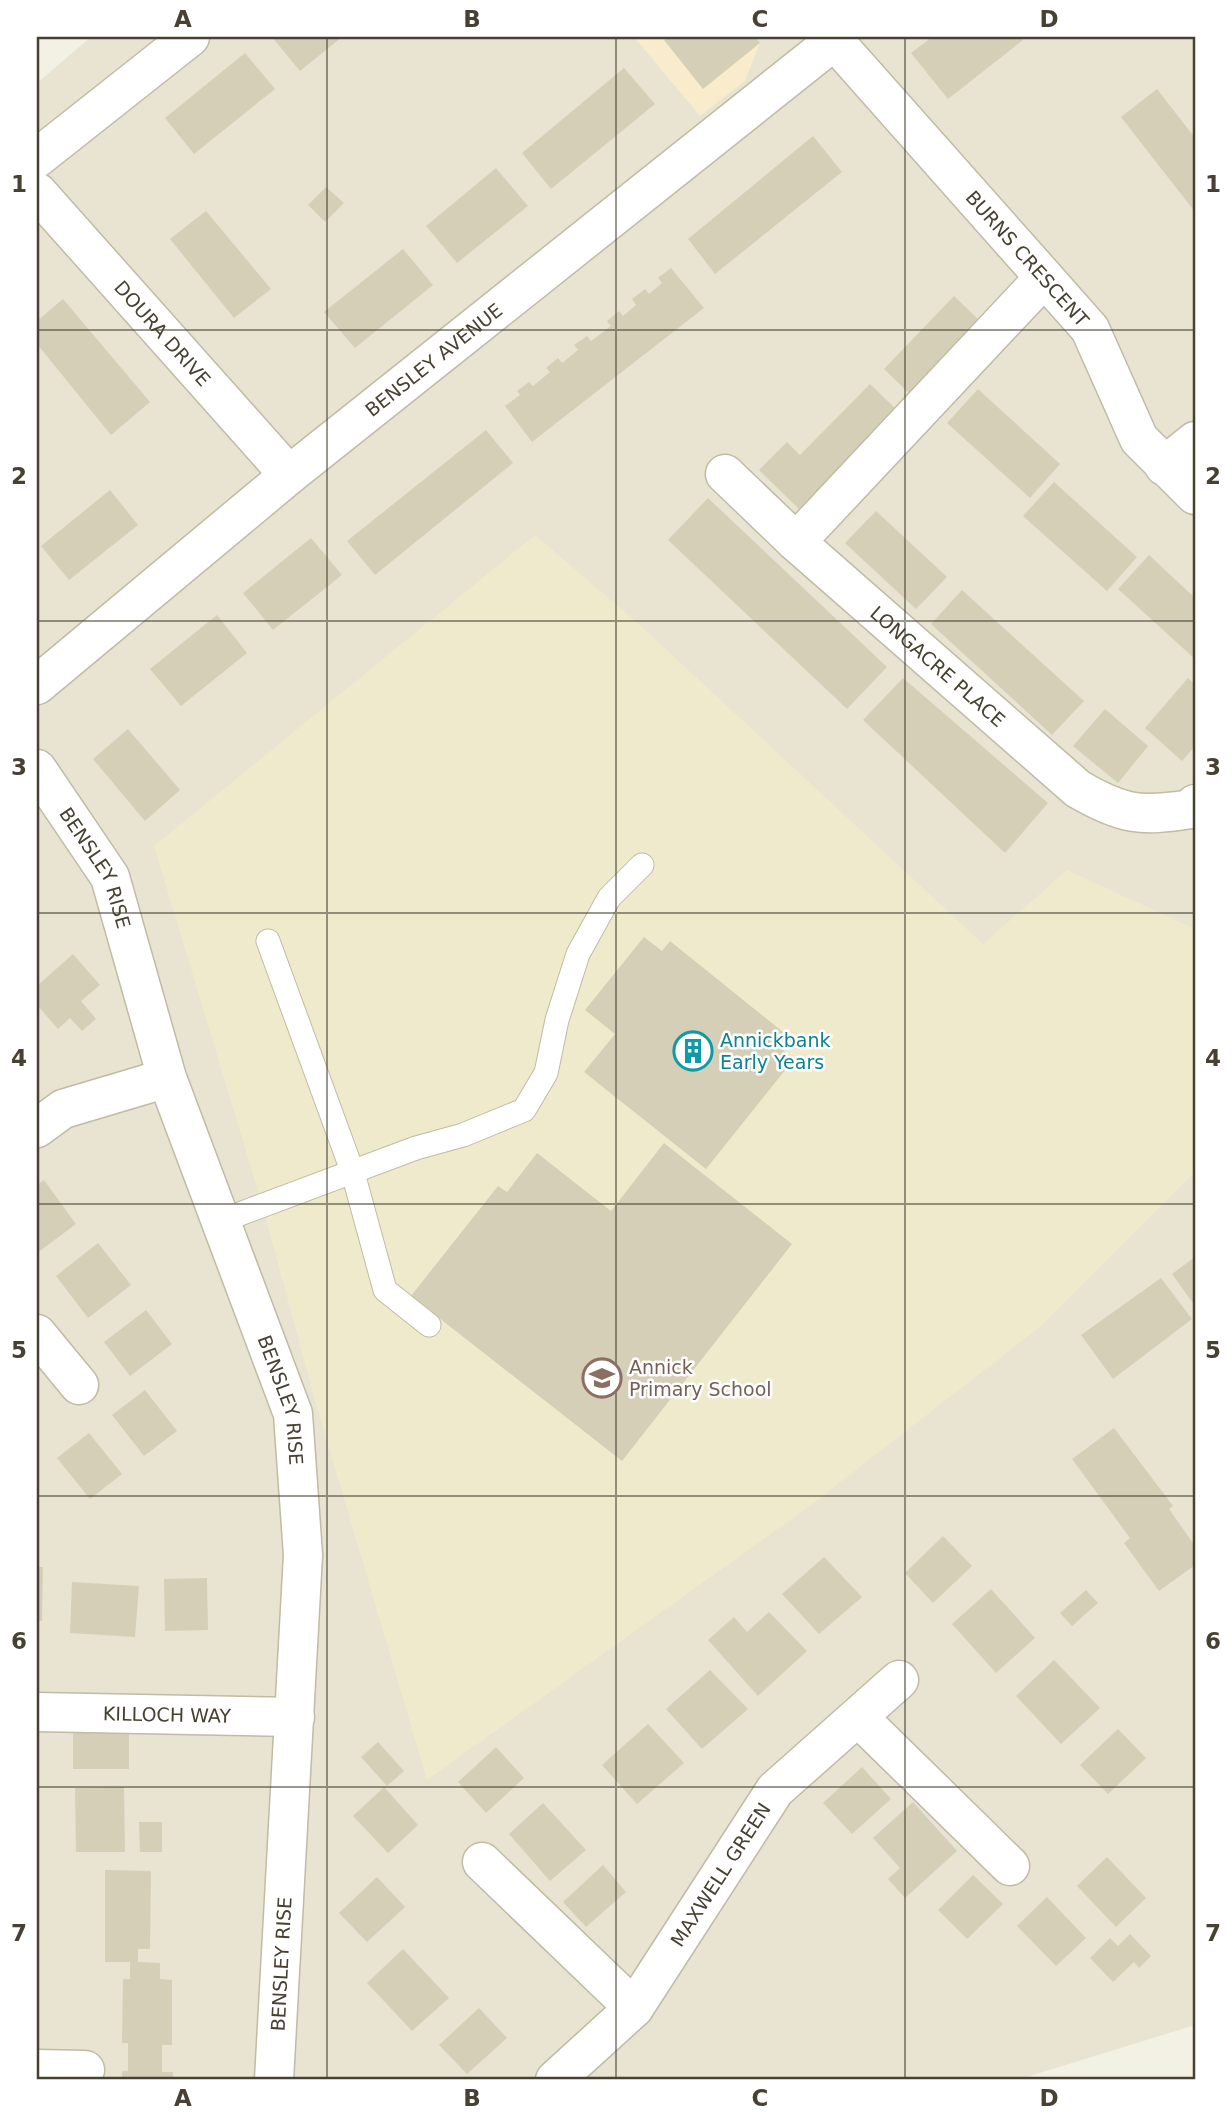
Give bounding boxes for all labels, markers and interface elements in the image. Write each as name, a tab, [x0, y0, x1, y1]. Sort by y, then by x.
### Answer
text: A	[174, 6, 192, 32]
text: B	[463, 6, 481, 32]
text: C	[752, 6, 768, 32]
text: D	[1039, 6, 1059, 32]
text: 1	[11, 171, 27, 197]
text: 1	[1205, 171, 1221, 197]
street label: BURNS CRESCENT	[961, 186, 1094, 331]
street label: DOURA DRIVE	[110, 276, 215, 390]
street label: BENSLEY AVENUE	[361, 299, 506, 421]
text: 2	[11, 463, 27, 489]
text: 2	[1205, 463, 1221, 489]
street label: LONGACRE PLACE	[866, 602, 1010, 731]
text: 3	[11, 754, 27, 780]
text: 3	[1205, 754, 1221, 780]
street label: BENSLEY RISE	[55, 803, 135, 931]
place label: Annickbank Early Years	[720, 1029, 831, 1073]
building icon: Annickbank Early Years	[672, 1030, 714, 1072]
text: 4	[11, 1045, 27, 1071]
text: 4	[1205, 1045, 1221, 1071]
street label: BENSLEY RISE	[253, 1332, 308, 1466]
text: 5	[11, 1337, 27, 1363]
text: 5	[1205, 1337, 1221, 1363]
place label: Annick Primary School	[629, 1356, 772, 1400]
school or university icon: Annick Primary School	[581, 1357, 623, 1399]
text: 6	[11, 1628, 27, 1654]
text: 6	[1205, 1628, 1221, 1654]
street label: KILLOCH WAY	[103, 1702, 232, 1727]
street label: MAXWELL GREEN	[666, 1798, 775, 1950]
street label: BENSLEY RISE	[266, 1896, 296, 2032]
text: 7	[11, 1920, 27, 1946]
text: 7	[1205, 1920, 1221, 1946]
text: A	[174, 2085, 192, 2111]
text: B	[463, 2085, 481, 2111]
text: C	[752, 2085, 768, 2111]
text: D	[1039, 2085, 1059, 2111]

